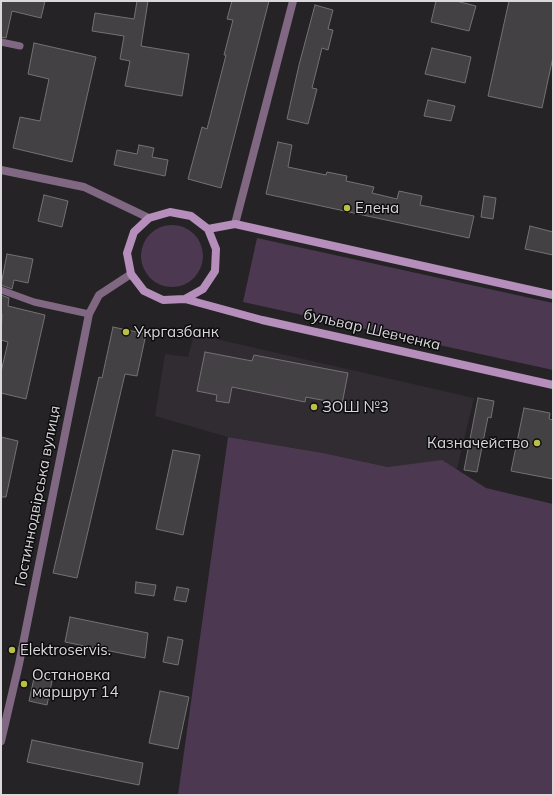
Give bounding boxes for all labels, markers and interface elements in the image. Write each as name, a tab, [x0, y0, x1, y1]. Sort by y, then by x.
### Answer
place label: Елена	[355, 199, 399, 217]
marker: Елена	[342, 203, 352, 213]
street label: бульвар Шевченка	[302, 306, 442, 354]
place label: Укргазбанк	[134, 323, 219, 341]
marker: Укргазбанк	[121, 327, 131, 337]
place label: ЗОШ №3	[322, 398, 389, 416]
marker: ЗОШ №3	[309, 402, 319, 412]
street label: Гостиннодвірська вулиця	[12, 404, 64, 588]
place label: Казначейство	[427, 434, 529, 452]
marker: Казначейство	[532, 438, 542, 448]
place label: Elektroservis.	[20, 641, 111, 659]
marker: Elektroservis.	[7, 645, 17, 655]
place label: Остановка маршрут 14	[32, 666, 119, 701]
marker: Остановка маршрут 14	[19, 679, 29, 689]

